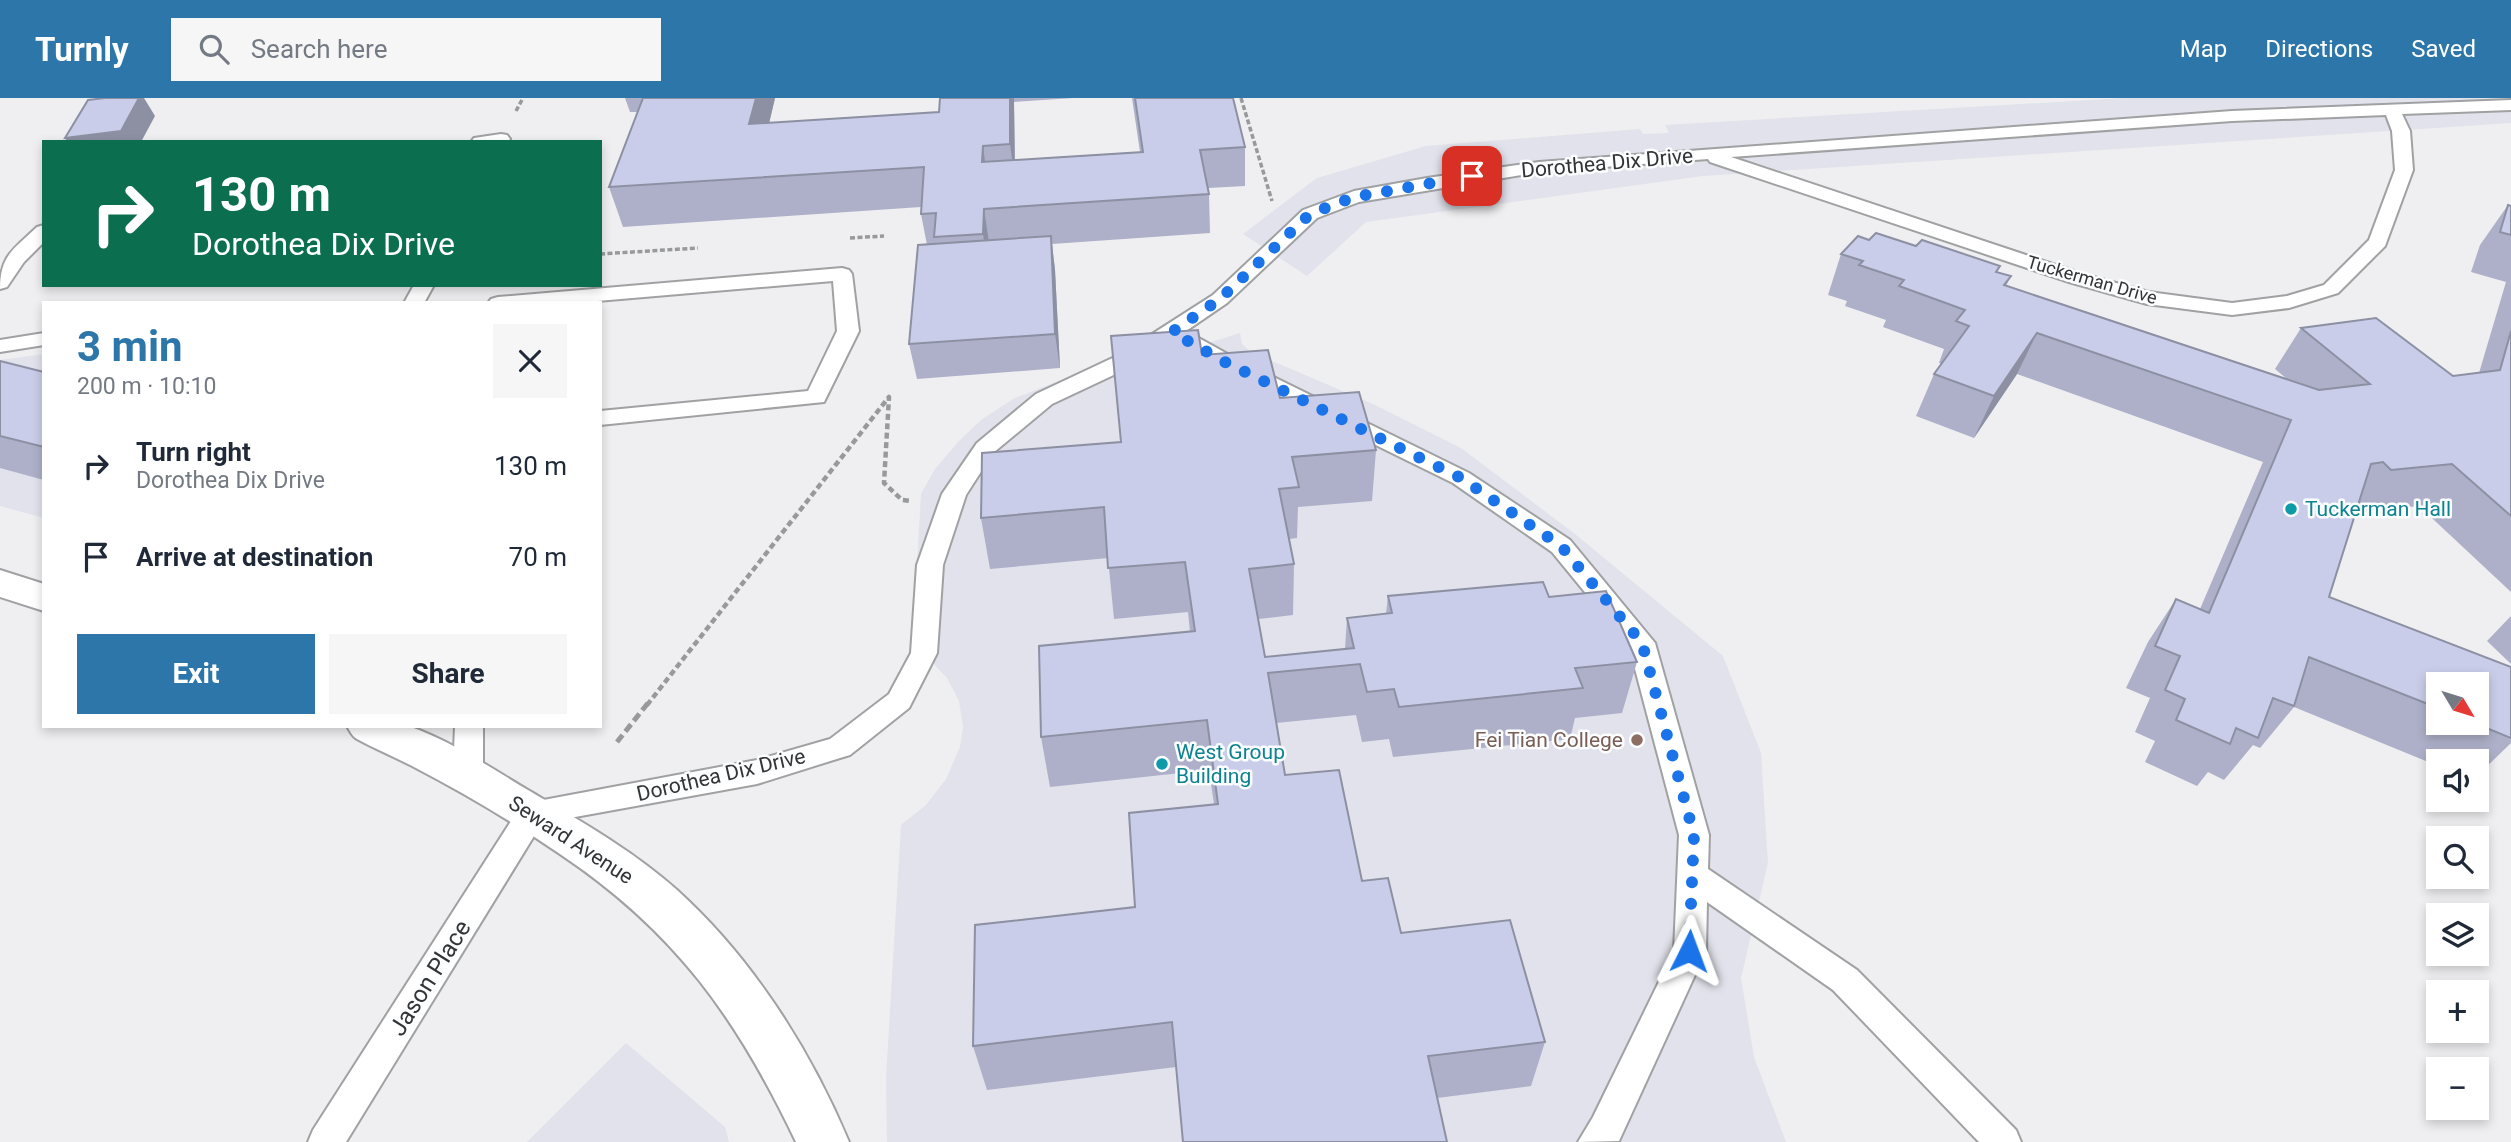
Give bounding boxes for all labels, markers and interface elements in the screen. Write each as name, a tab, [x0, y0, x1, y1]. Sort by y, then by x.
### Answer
search box	[171, 18, 661, 81]
text: Turnly	[35, 30, 129, 69]
icon: search	[195, 30, 233, 68]
text: Search here	[251, 34, 387, 64]
text: Map	[2180, 35, 2227, 63]
text: Directions	[2265, 35, 2373, 63]
text: Saved	[2411, 35, 2476, 63]
street label: Dorothea Dix Drive	[1520, 144, 1694, 182]
pin	[1442, 146, 1502, 206]
icon: arrive	[1453, 157, 1491, 195]
text: 130 m	[192, 166, 331, 223]
icon: right	[77, 168, 168, 259]
text: Dorothea Dix Drive	[192, 225, 455, 263]
street label: Tuckerman Drive	[2025, 251, 2160, 308]
text: 3 min	[77, 322, 183, 371]
button: close	[493, 324, 567, 398]
text: 200 m · 10:10	[77, 373, 216, 400]
text: Turn right	[136, 437, 251, 467]
icon: right	[77, 447, 115, 485]
text: 130 m	[494, 451, 567, 481]
text: Dorothea Dix Drive	[136, 467, 325, 494]
place label: Tuckerman Hall	[2305, 497, 2451, 521]
marker: Tuckerman Hall	[2283, 501, 2299, 517]
icon: arrive	[77, 538, 115, 576]
text: Arrive at destination	[136, 542, 373, 572]
text: 70 m	[509, 542, 567, 572]
button: Exit	[77, 634, 315, 714]
button: Share	[329, 634, 567, 714]
north arrow	[2426, 672, 2488, 735]
map controls	[2426, 672, 2489, 1120]
place label: Fei Tian College	[1475, 728, 1623, 752]
marker: Fei Tian College	[1629, 732, 1645, 748]
place label: West Group Building	[1176, 740, 1285, 788]
street label: Dorothea Dix Drive	[634, 744, 808, 806]
button: sound	[2426, 749, 2489, 812]
marker: West Group Building	[1154, 756, 1170, 772]
street label: Seward Avenue	[504, 791, 638, 889]
button: search	[2426, 826, 2489, 889]
button: layers	[2426, 903, 2489, 966]
position arrow	[1652, 914, 1726, 988]
street label: Jason Place	[383, 915, 477, 1041]
button: +	[2426, 980, 2489, 1043]
button: −	[2426, 1057, 2489, 1120]

